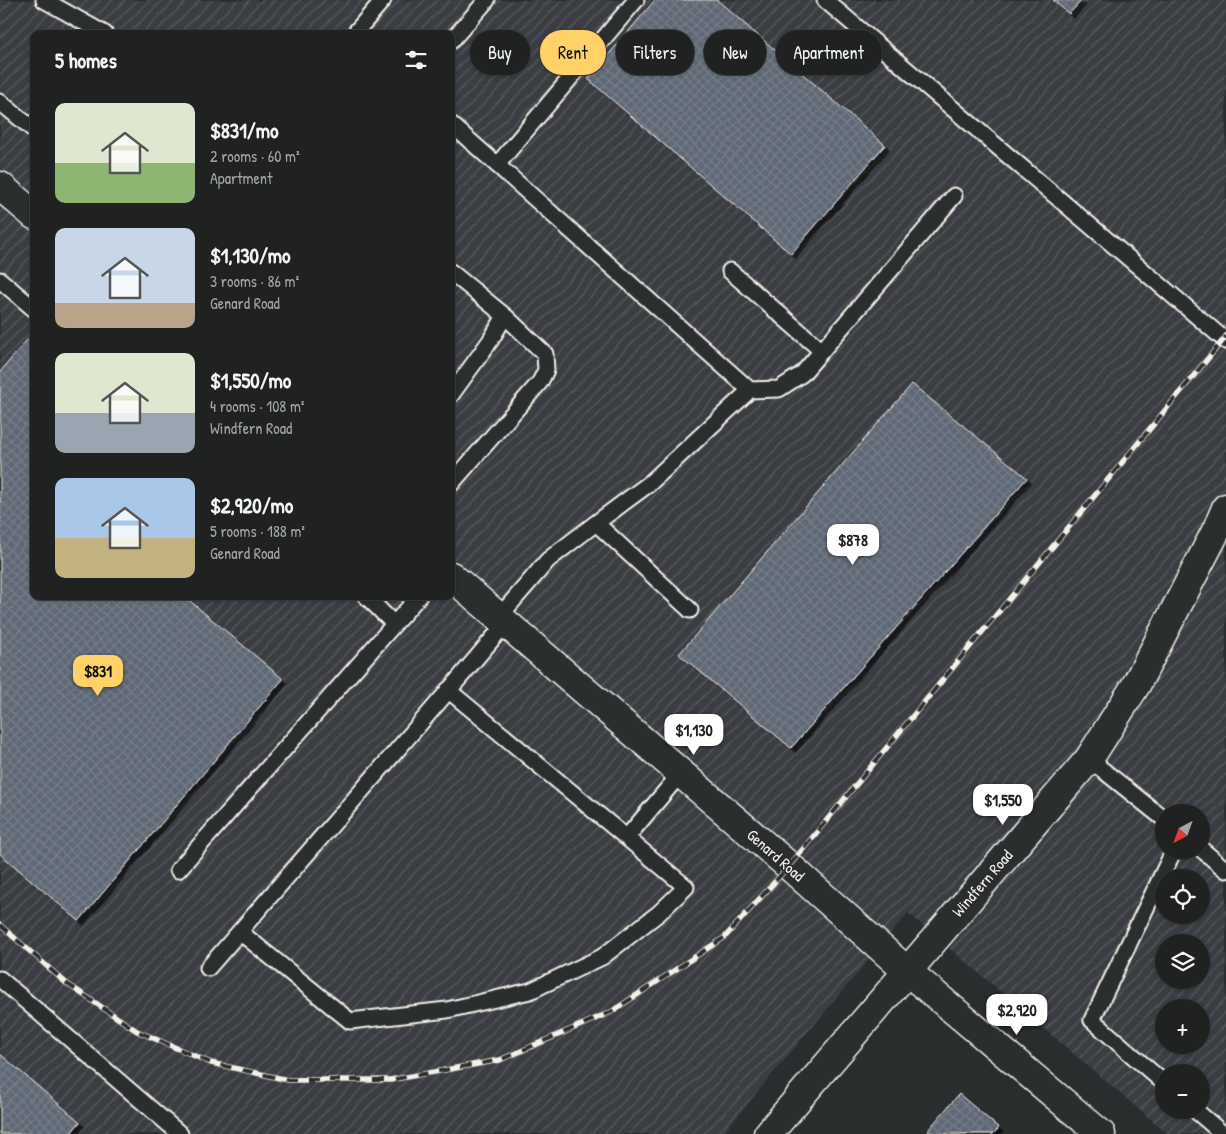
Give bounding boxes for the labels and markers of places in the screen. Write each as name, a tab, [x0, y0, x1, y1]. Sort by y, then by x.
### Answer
pin: $878	[823, 524, 883, 566]
pin: $831	[68, 654, 128, 697]
pin: $1,130	[653, 714, 735, 756]
pin: $1,550	[962, 784, 1044, 826]
pin: $2,920	[976, 994, 1058, 1036]

